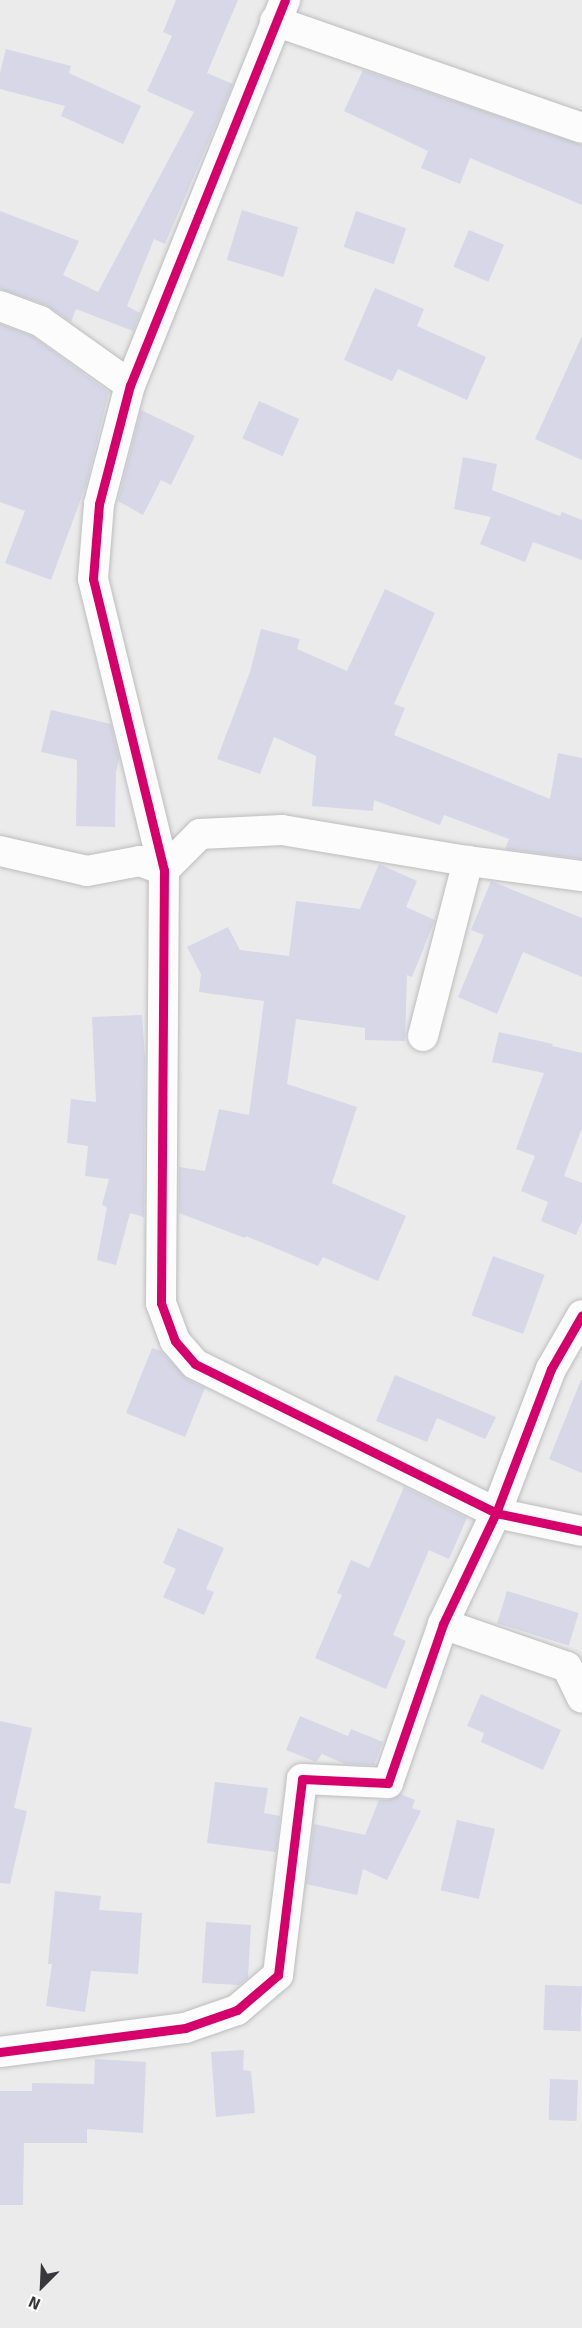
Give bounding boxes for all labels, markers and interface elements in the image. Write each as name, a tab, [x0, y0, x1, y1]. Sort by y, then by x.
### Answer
north arrow	[12, 2256, 72, 2316]
text: N	[26, 2291, 44, 2314]

